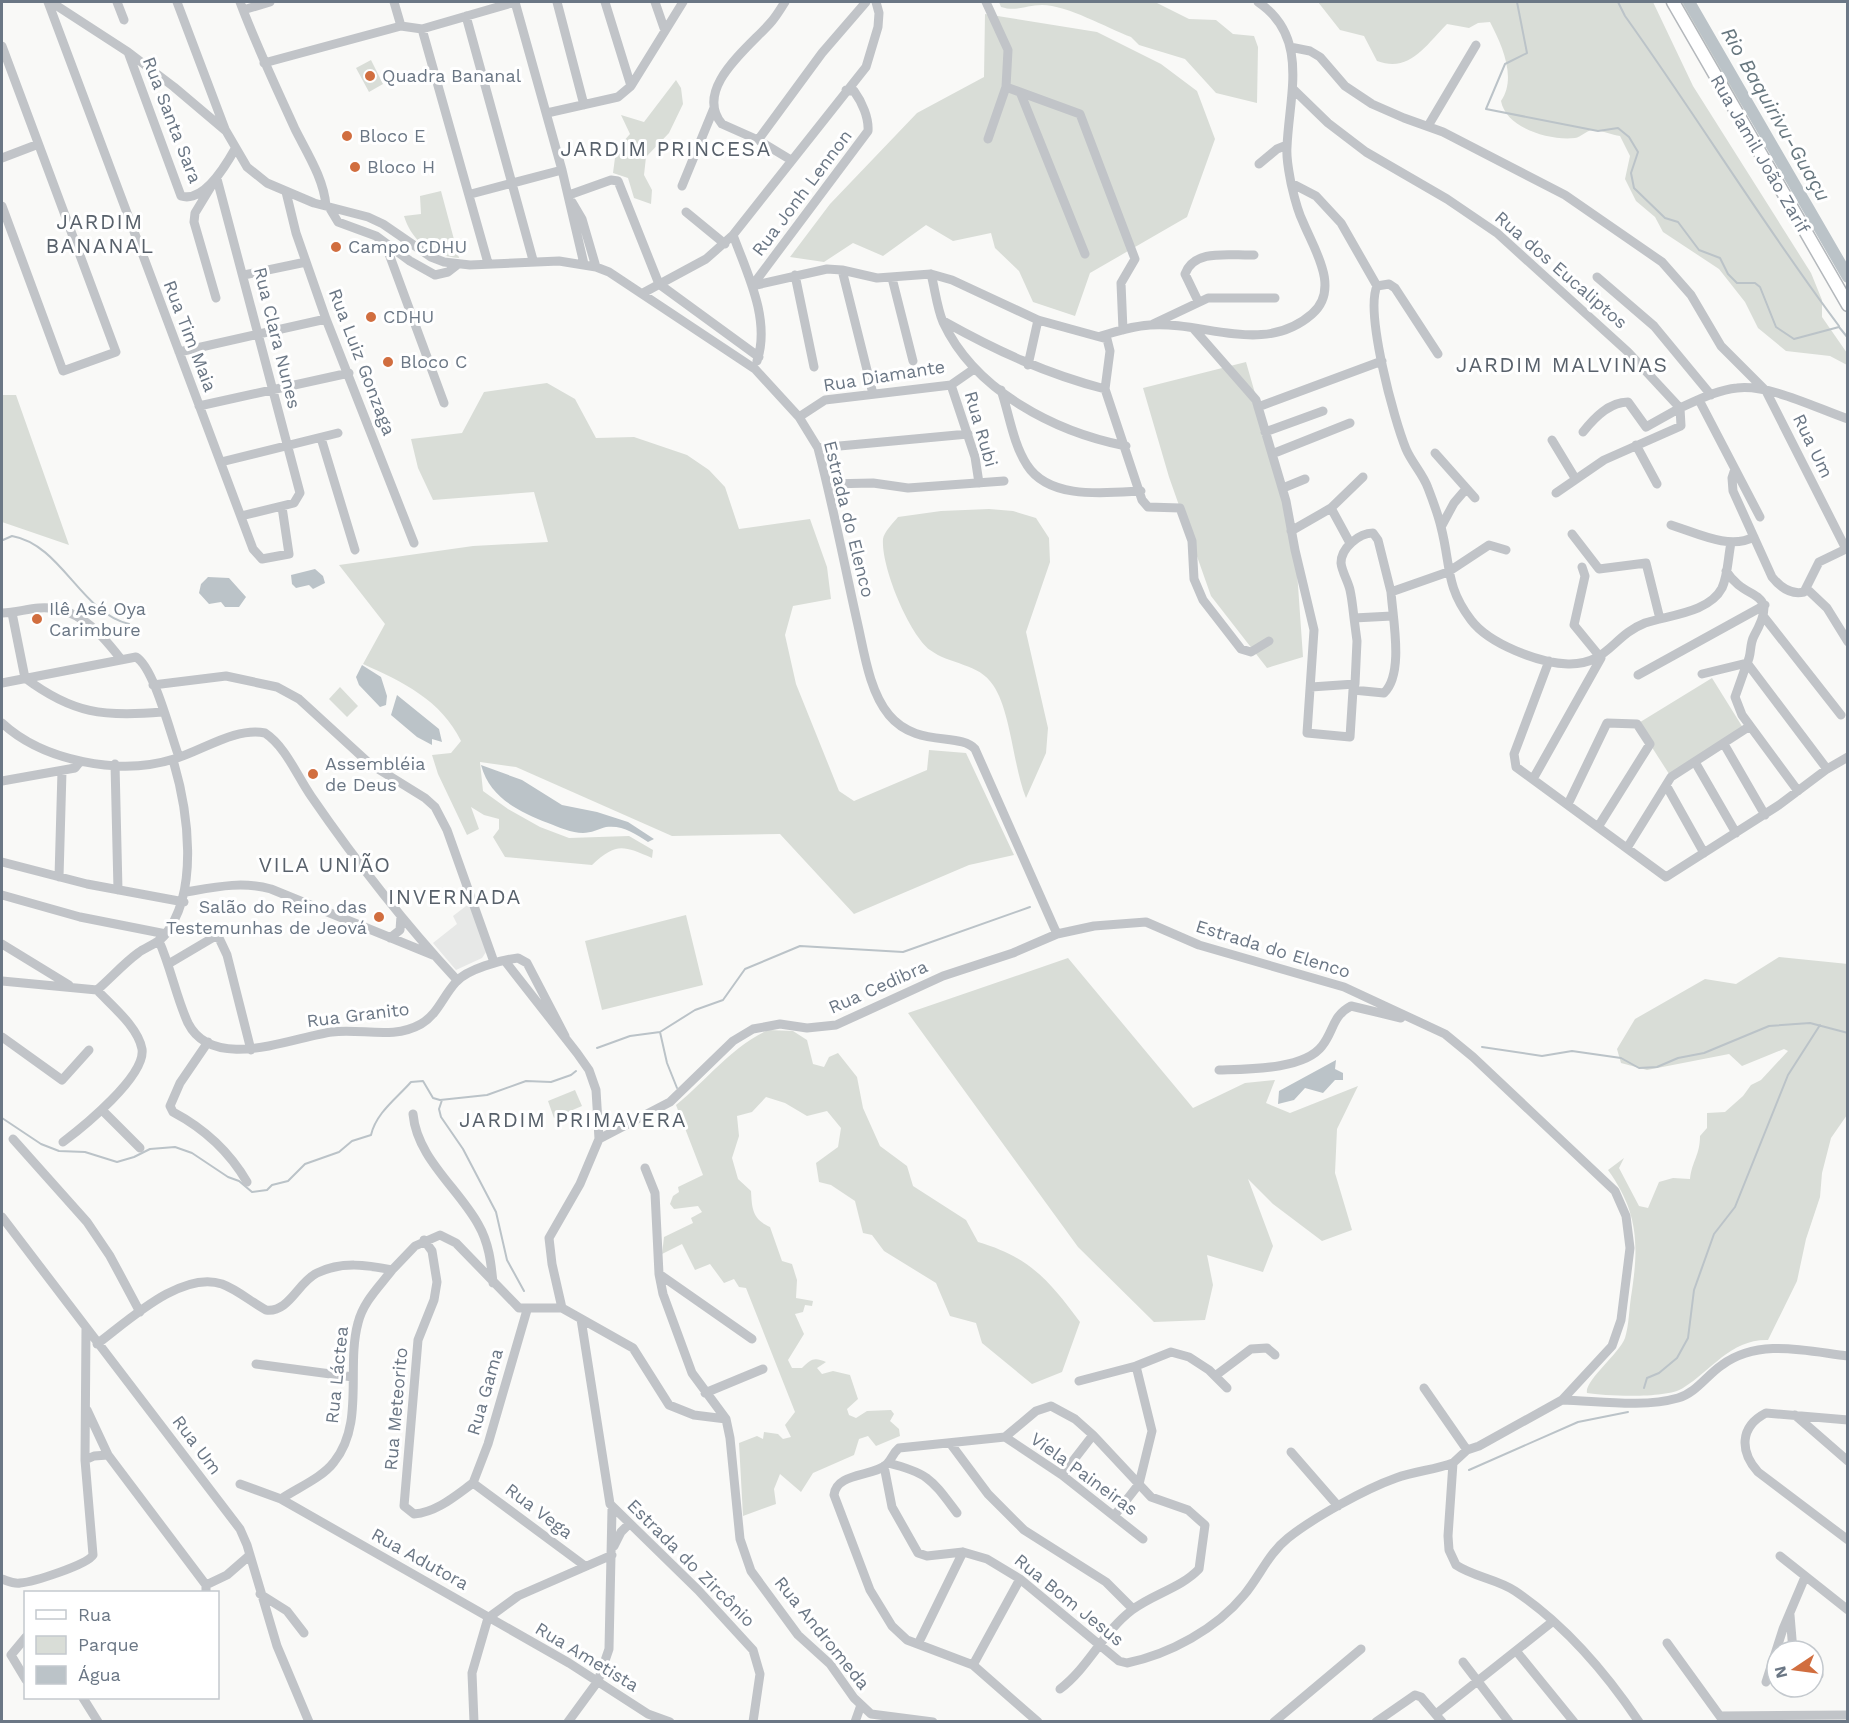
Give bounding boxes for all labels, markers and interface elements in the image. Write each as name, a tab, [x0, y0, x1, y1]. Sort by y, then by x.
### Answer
water label: Rio Baquirivu-Guaçu	[1716, 23, 1836, 205]
street label: Rua Santa Sara	[139, 54, 206, 186]
place label: Quadra Bananal	[382, 65, 522, 86]
marker: Quadra Bananal	[363, 69, 377, 83]
street label: Rua Jamil João Zarif	[1706, 71, 1814, 237]
place label: Bloco E	[359, 125, 426, 146]
street label: Rua Jonh Lennon	[747, 125, 856, 260]
marker: Bloco E	[340, 129, 354, 143]
district label: JARDIM PRINCESA	[560, 136, 772, 161]
place label: Bloco H	[367, 156, 435, 177]
marker: Bloco H	[348, 160, 362, 174]
street label: Rua dos Eucaliptos	[1491, 206, 1632, 333]
district label: JARDIM BANANAL	[46, 209, 154, 258]
place label: Campo CDHU	[348, 236, 467, 257]
marker: Campo CDHU	[329, 240, 343, 254]
street label: Rua Clara Nunes	[250, 265, 305, 411]
street label: Rua Tim Maia	[160, 277, 221, 394]
street label: Rua Luiz Gonzaga	[325, 285, 400, 438]
place label: CDHU	[383, 306, 434, 327]
marker: CDHU	[364, 310, 378, 324]
place label: Bloco C	[400, 351, 467, 372]
district label: JARDIM MALVINAS	[1456, 352, 1668, 377]
marker: Bloco C	[381, 355, 395, 369]
street label: Rua Diamante	[822, 356, 946, 395]
street label: Rua Rubi	[961, 389, 1002, 469]
street label: Rua Um	[1789, 410, 1838, 481]
street label: Estrada do Elenco	[820, 438, 879, 599]
place label: Ilê Asé Oya Carimbure	[49, 598, 146, 640]
marker: Ilê Asé Oya Carimbure	[30, 612, 44, 626]
place label: Assembléia de Deus	[325, 753, 425, 795]
marker: Assembléia de Deus	[306, 767, 320, 781]
district label: VILA UNIÃO	[258, 852, 392, 877]
district label: INVERNADA	[388, 884, 522, 909]
place label: Salão do Reino das Testemunhas de Jeová	[166, 896, 367, 938]
marker: Salão do Reino das Testemunhas de Jeová	[372, 910, 386, 924]
street label: Estrada do Elenco	[1193, 915, 1353, 982]
street label: Rua Cedibra	[825, 955, 931, 1018]
street label: Rua Granito	[305, 998, 411, 1031]
district label: JARDIM PRIMAVERA	[459, 1107, 687, 1132]
street label: Rua Láctea	[321, 1325, 352, 1425]
street label: Rua Gama	[462, 1346, 507, 1438]
street label: Rua Meteorito	[380, 1347, 411, 1471]
street label: Rua Um	[168, 1411, 226, 1478]
street label: Viela Paineiras	[1027, 1428, 1142, 1520]
street label: Rua Vega	[501, 1478, 577, 1543]
street label: Estrada do Zircônio	[623, 1494, 760, 1631]
street label: Rua Adutora	[368, 1523, 472, 1594]
street label: Rua Bom Jesus	[1010, 1549, 1128, 1650]
street label: Rua Andromeda	[770, 1572, 874, 1693]
legend	[24, 1591, 219, 1699]
text: Rua	[78, 1604, 111, 1625]
street label: Rua Ametista	[532, 1618, 643, 1696]
text: Parque	[78, 1634, 139, 1655]
north arrow	[1765, 1639, 1825, 1699]
text: Água	[78, 1664, 121, 1685]
text: N	[1770, 1664, 1791, 1680]

